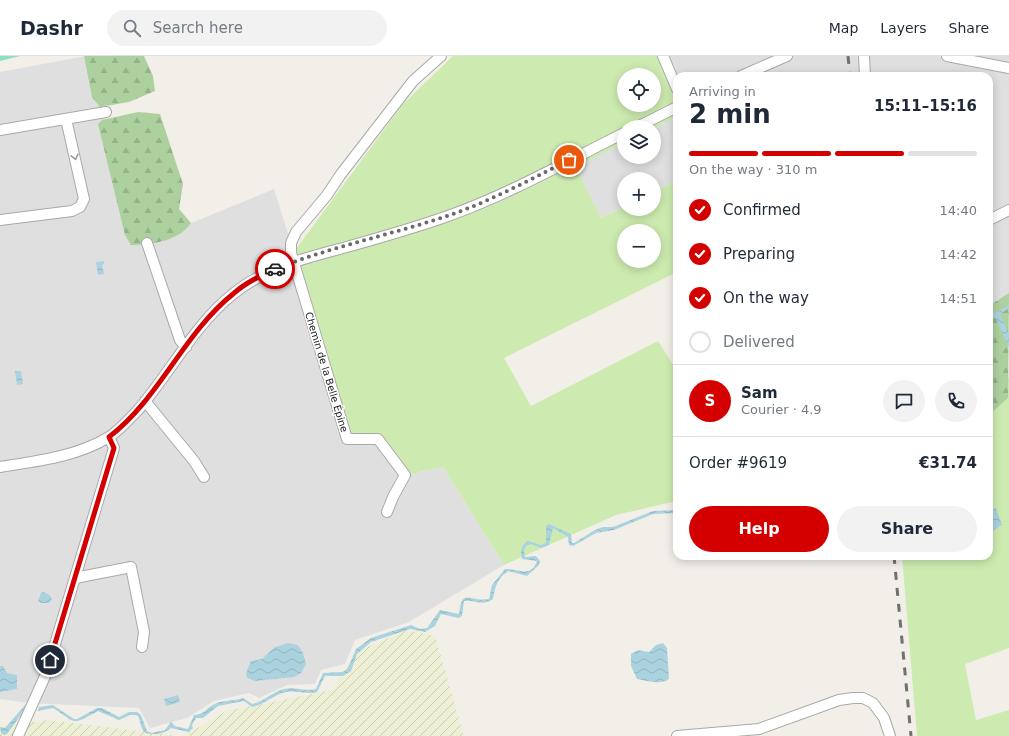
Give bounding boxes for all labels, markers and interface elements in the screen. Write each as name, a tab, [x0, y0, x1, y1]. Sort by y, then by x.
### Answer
search box	[107, 10, 387, 46]
text: Dashr	[20, 17, 83, 39]
icon: search	[121, 17, 143, 39]
text: Search here	[153, 19, 243, 37]
text: Map	[829, 20, 858, 36]
text: Layers	[880, 20, 927, 36]
text: Share	[949, 20, 989, 36]
map controls	[617, 68, 661, 268]
button: locate	[617, 68, 661, 112]
text: Arriving in	[689, 84, 756, 99]
text: 15:11–15:16	[874, 97, 977, 115]
text: 2 min	[689, 99, 771, 129]
button: layers	[617, 120, 661, 164]
pin	[552, 143, 586, 177]
icon: bag	[558, 149, 580, 171]
one-way arrow	[70, 154, 78, 161]
text: On the way · 310 m	[689, 162, 817, 177]
button: +	[617, 172, 661, 216]
icon: check	[689, 199, 711, 221]
text: Confirmed	[723, 201, 801, 219]
text: 14:40	[940, 203, 977, 218]
button: −	[617, 224, 661, 268]
icon: check	[689, 243, 711, 265]
text: Preparing	[723, 245, 795, 263]
text: 14:42	[940, 247, 977, 262]
courier	[255, 249, 295, 289]
icon: car	[264, 258, 286, 280]
icon: check	[689, 287, 711, 309]
text: On the way	[723, 289, 809, 307]
text: 14:51	[940, 291, 977, 306]
street label: Chemin de la Belle Épine	[303, 310, 351, 434]
text: Delivered	[723, 333, 795, 351]
button: chat	[883, 380, 925, 422]
button: phone	[935, 380, 977, 422]
text: Sam	[741, 384, 778, 402]
text: S	[705, 392, 715, 410]
text: Courier · 4.9	[741, 402, 822, 417]
text: Order #9619	[689, 454, 787, 472]
text: €31.74	[919, 454, 977, 472]
button: Help	[689, 506, 829, 552]
button: Share	[837, 506, 977, 552]
pin	[33, 643, 67, 677]
icon: home	[39, 649, 61, 671]

